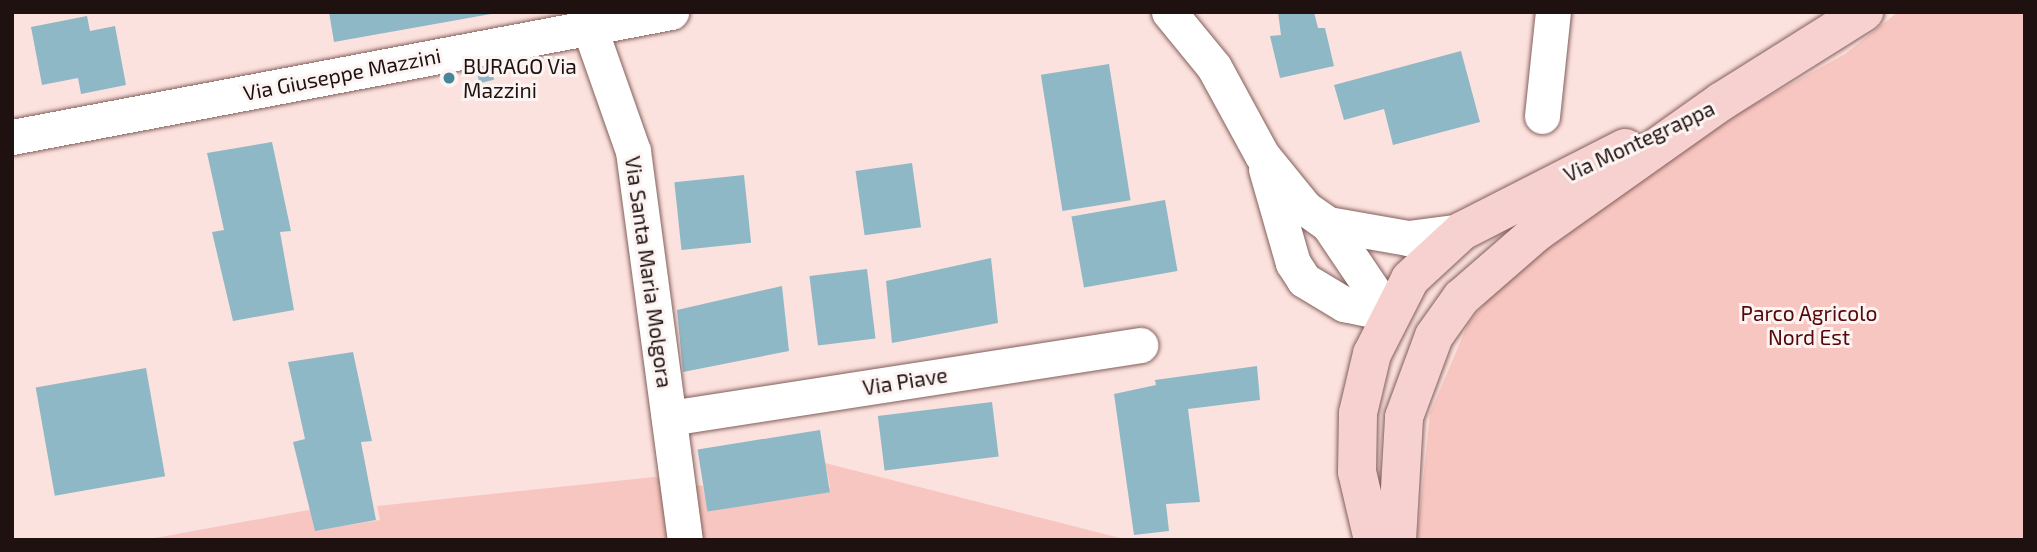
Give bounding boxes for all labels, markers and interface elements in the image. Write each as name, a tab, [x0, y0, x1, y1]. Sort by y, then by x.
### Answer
street label: Via Giuseppe Mazzini	[241, 42, 443, 106]
place label: BURAGO Via Mazzini	[463, 53, 577, 103]
marker: BURAGO Via Mazzini	[441, 70, 457, 86]
street label: Via Montegrappa	[1560, 95, 1718, 187]
street label: Via Santa Maria Molgora	[620, 154, 678, 390]
park label: Parco Agricolo Nord Est	[1740, 300, 1878, 350]
street label: Via Piave	[861, 362, 949, 400]

